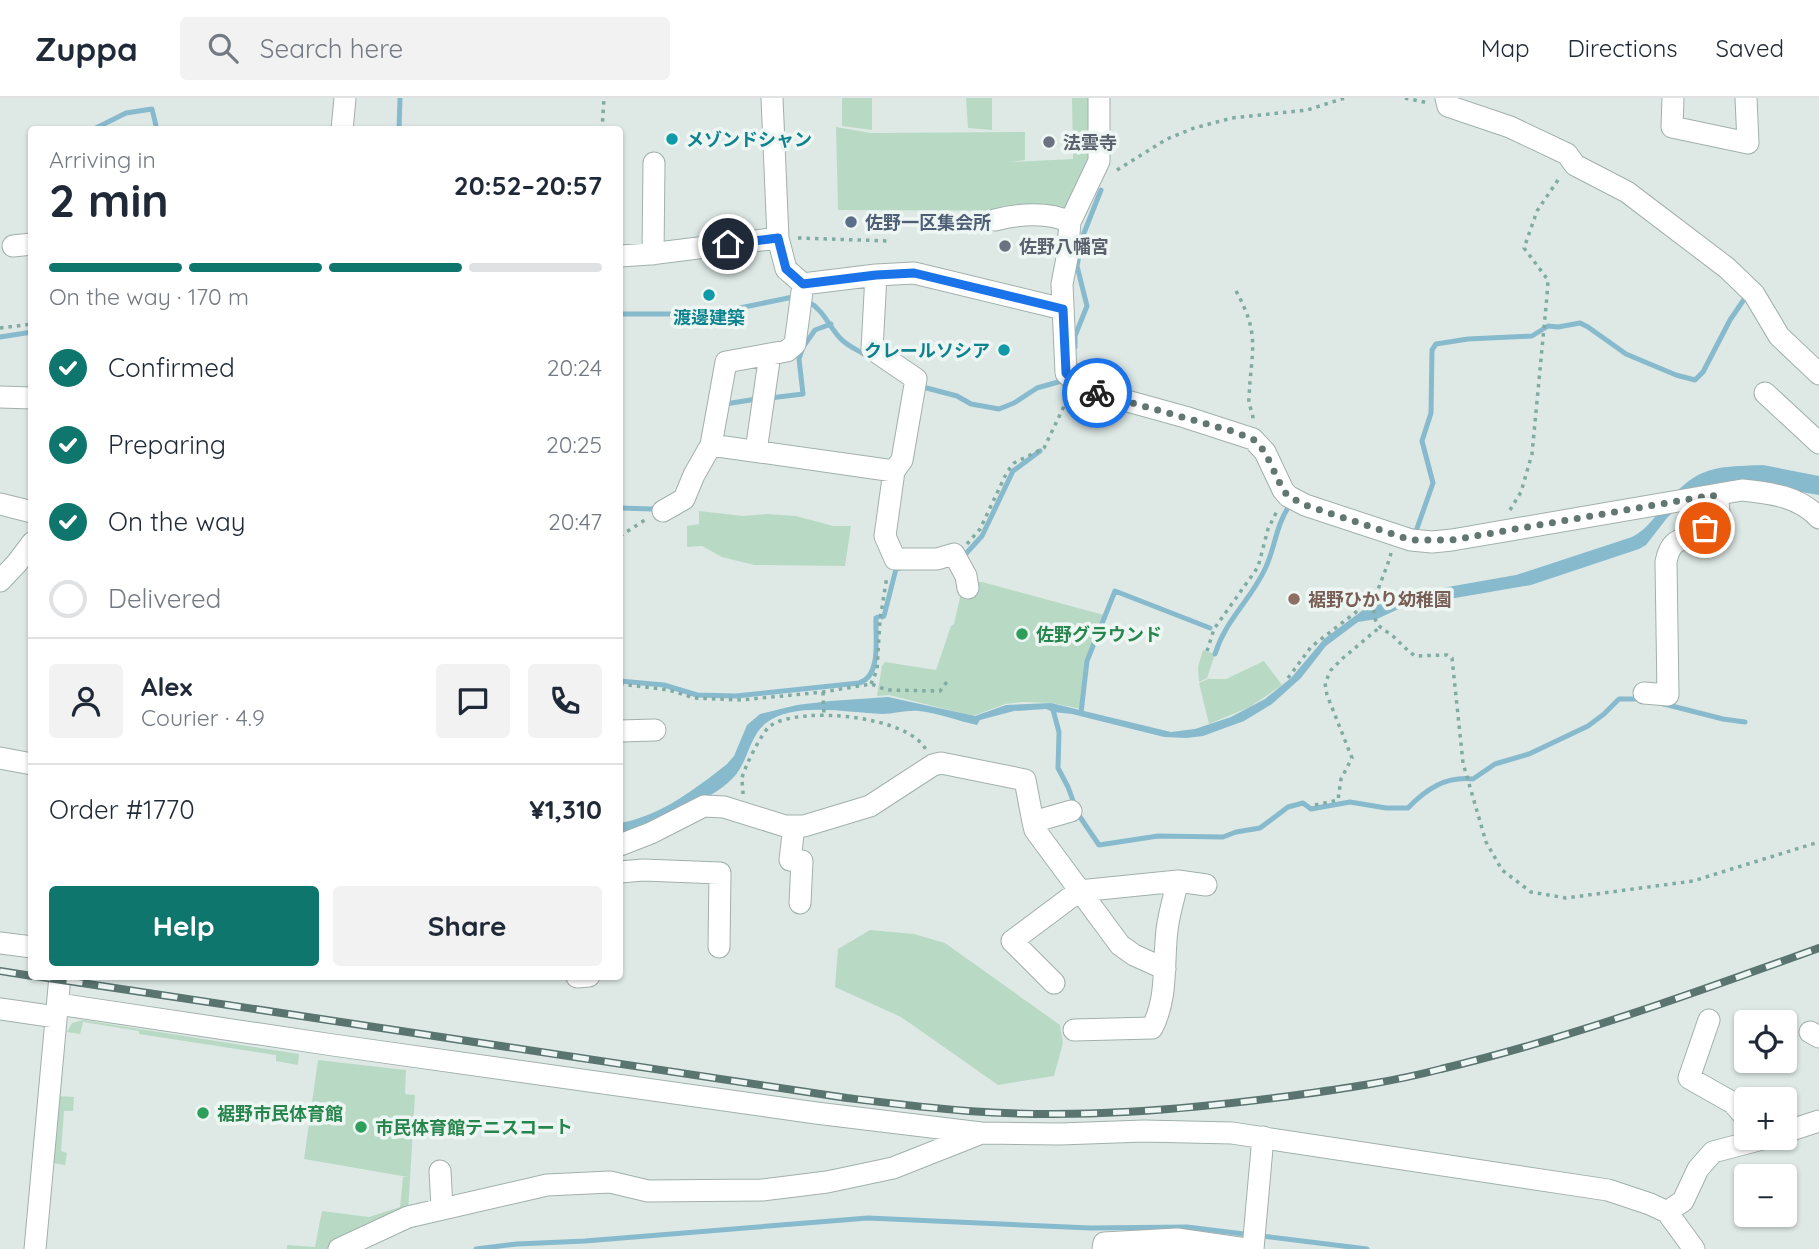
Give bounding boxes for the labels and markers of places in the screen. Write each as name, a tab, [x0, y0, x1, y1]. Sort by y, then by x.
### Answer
place label: メゾンドシャン	[686, 128, 812, 151]
marker: メゾンドシャン	[664, 131, 680, 147]
place label: 法雲寺	[1063, 131, 1117, 154]
marker: 法雲寺	[1041, 134, 1057, 150]
place label: 佐野一区集会所	[865, 211, 991, 234]
pin	[698, 214, 758, 274]
marker: 佐野一区集会所	[843, 214, 859, 230]
place label: 佐野八幡宮	[1019, 235, 1109, 258]
marker: 佐野八幡宮	[997, 238, 1013, 254]
marker: 渡邊建築	[701, 287, 717, 303]
place label: 渡邊建築	[673, 306, 745, 329]
place label: クレールソシア	[864, 339, 990, 362]
marker: クレールソシア	[996, 342, 1012, 358]
pin	[1675, 498, 1735, 558]
place label: 裾野ひかり幼稚園	[1308, 588, 1452, 611]
marker: 裾野ひかり幼稚園	[1286, 591, 1302, 607]
place label: 佐野グラウンド	[1036, 623, 1162, 646]
marker: 佐野グラウンド	[1014, 626, 1030, 642]
place label: 裾野市民体育館	[217, 1102, 343, 1125]
marker: 裾野市民体育館	[195, 1105, 211, 1121]
place label: 市民体育館テニスコート	[375, 1116, 573, 1139]
marker: 市民体育館テニスコート	[353, 1119, 369, 1135]

